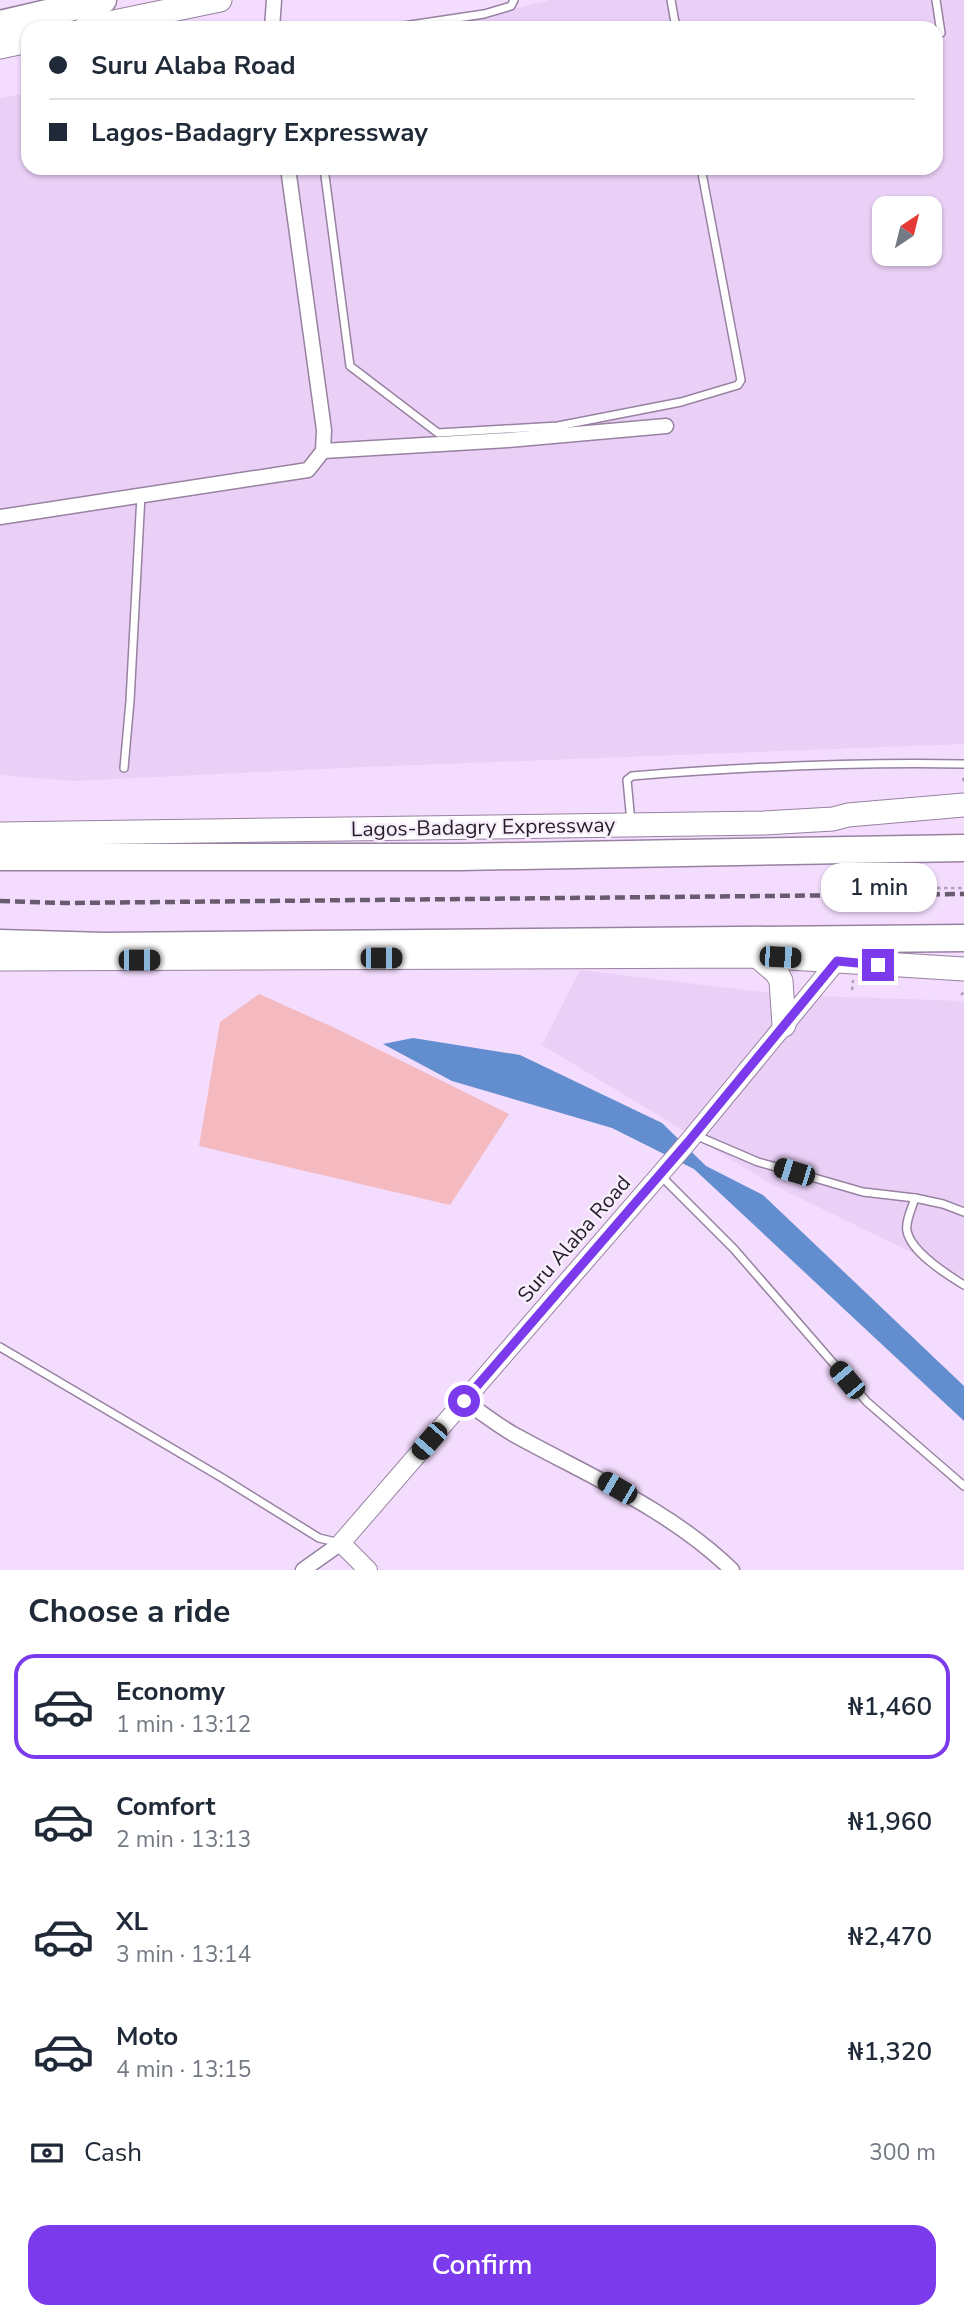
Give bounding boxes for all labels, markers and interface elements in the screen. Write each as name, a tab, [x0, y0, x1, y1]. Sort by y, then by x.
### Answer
text: Suru Alaba Road	[91, 48, 296, 83]
text: Lagos-Badagry Expressway	[91, 115, 428, 150]
north arrow	[872, 196, 942, 266]
map controls	[872, 196, 942, 266]
street label: Lagos-Badagry Expressway	[351, 811, 616, 843]
callout: 1 min	[820, 864, 936, 912]
text: 1 min	[850, 872, 908, 903]
car	[759, 945, 802, 969]
car	[361, 948, 403, 969]
route end	[862, 949, 894, 981]
car	[119, 950, 161, 971]
car	[771, 1156, 818, 1188]
street label: Suru Alaba Road	[511, 1170, 637, 1308]
car	[826, 1357, 869, 1403]
route start	[448, 1385, 480, 1417]
car	[408, 1418, 451, 1464]
car	[594, 1468, 641, 1508]
text: Choose a ride	[28, 1590, 230, 1633]
text: Economy	[116, 1674, 225, 1709]
icon: car	[32, 1675, 95, 1738]
text: ₦1,460	[848, 1689, 932, 1724]
text: 1 min · 13:12	[116, 1709, 251, 1740]
text: Comfort	[116, 1789, 216, 1824]
icon: car	[32, 1790, 95, 1853]
text: ₦1,960	[848, 1804, 932, 1839]
text: 2 min · 13:13	[116, 1824, 251, 1855]
text: XL	[116, 1904, 148, 1939]
icon: car	[32, 1905, 95, 1968]
text: ₦2,470	[848, 1919, 932, 1954]
text: 3 min · 13:14	[116, 1939, 251, 1970]
text: Moto	[116, 2019, 178, 2054]
icon: car	[32, 2020, 95, 2083]
text: ₦1,320	[848, 2034, 932, 2069]
text: 4 min · 13:15	[116, 2054, 251, 2085]
icon: cash	[28, 2134, 66, 2172]
text: Cash	[84, 2135, 142, 2170]
text: 300 m	[869, 2137, 936, 2168]
button: Confirm	[28, 2225, 936, 2305]

